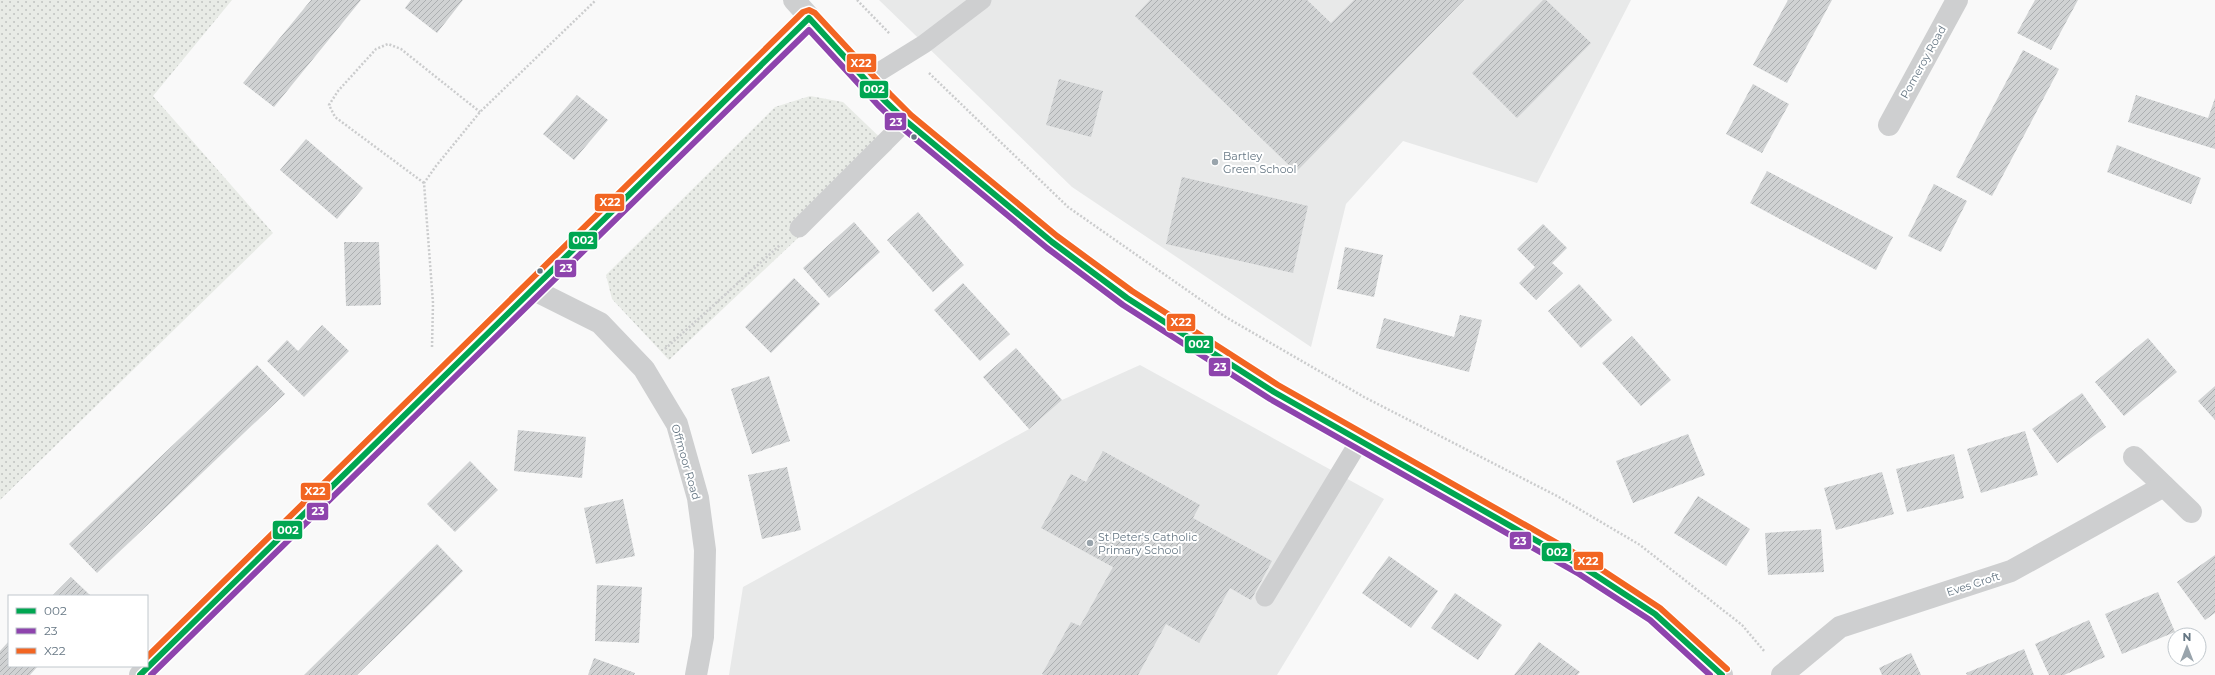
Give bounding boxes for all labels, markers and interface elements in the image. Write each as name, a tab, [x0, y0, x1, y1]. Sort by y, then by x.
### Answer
street label: Pomeroy Road	[1897, 23, 1949, 101]
line badge: X22	[846, 53, 877, 73]
text: X22	[851, 56, 872, 70]
line badge: 002	[859, 80, 889, 99]
text: 002	[863, 82, 885, 96]
line badge: 23	[884, 112, 907, 131]
text: 23	[889, 115, 903, 129]
unlabelled marker	[909, 132, 919, 142]
place label: Bartley Green School	[1223, 149, 1296, 176]
marker: Bartley Green School	[1210, 157, 1220, 167]
line badge: X22	[594, 193, 625, 212]
text: X22	[600, 195, 621, 209]
line badge: 002	[568, 231, 598, 250]
text: 002	[572, 233, 594, 247]
line badge: 23	[554, 259, 577, 278]
text: 23	[559, 261, 573, 275]
unlabelled marker	[535, 266, 545, 276]
line badge: X22	[1166, 313, 1196, 332]
text: X22	[1171, 315, 1192, 329]
line badge: 002	[1184, 335, 1214, 354]
text: 002	[1188, 337, 1210, 351]
line badge: 23	[1208, 357, 1231, 377]
text: 23	[1213, 360, 1227, 374]
street label: Offmoor Road	[668, 422, 704, 502]
line badge: X22	[300, 482, 331, 501]
text: X22	[305, 484, 326, 498]
line badge: 23	[306, 502, 329, 521]
text: 23	[311, 504, 325, 518]
line badge: 002	[272, 520, 303, 540]
text: 002	[277, 523, 299, 537]
place label: St Peter's Catholic Primary School	[1098, 530, 1197, 557]
line badge: 23	[1509, 531, 1532, 550]
text: 23	[1513, 534, 1527, 548]
marker: St Peter's Catholic Primary School	[1085, 538, 1095, 548]
line badge: 002	[1541, 542, 1572, 562]
text: 002	[1546, 545, 1568, 559]
line badge: X22	[1573, 551, 1604, 571]
text: X22	[1578, 554, 1599, 568]
street label: Eves Croft	[1945, 569, 2002, 599]
legend	[8, 595, 148, 667]
text: 002	[44, 603, 67, 618]
text: 23	[44, 623, 58, 638]
north arrow	[2167, 627, 2207, 667]
text: N	[2183, 630, 2191, 644]
text: X22	[44, 643, 66, 658]

